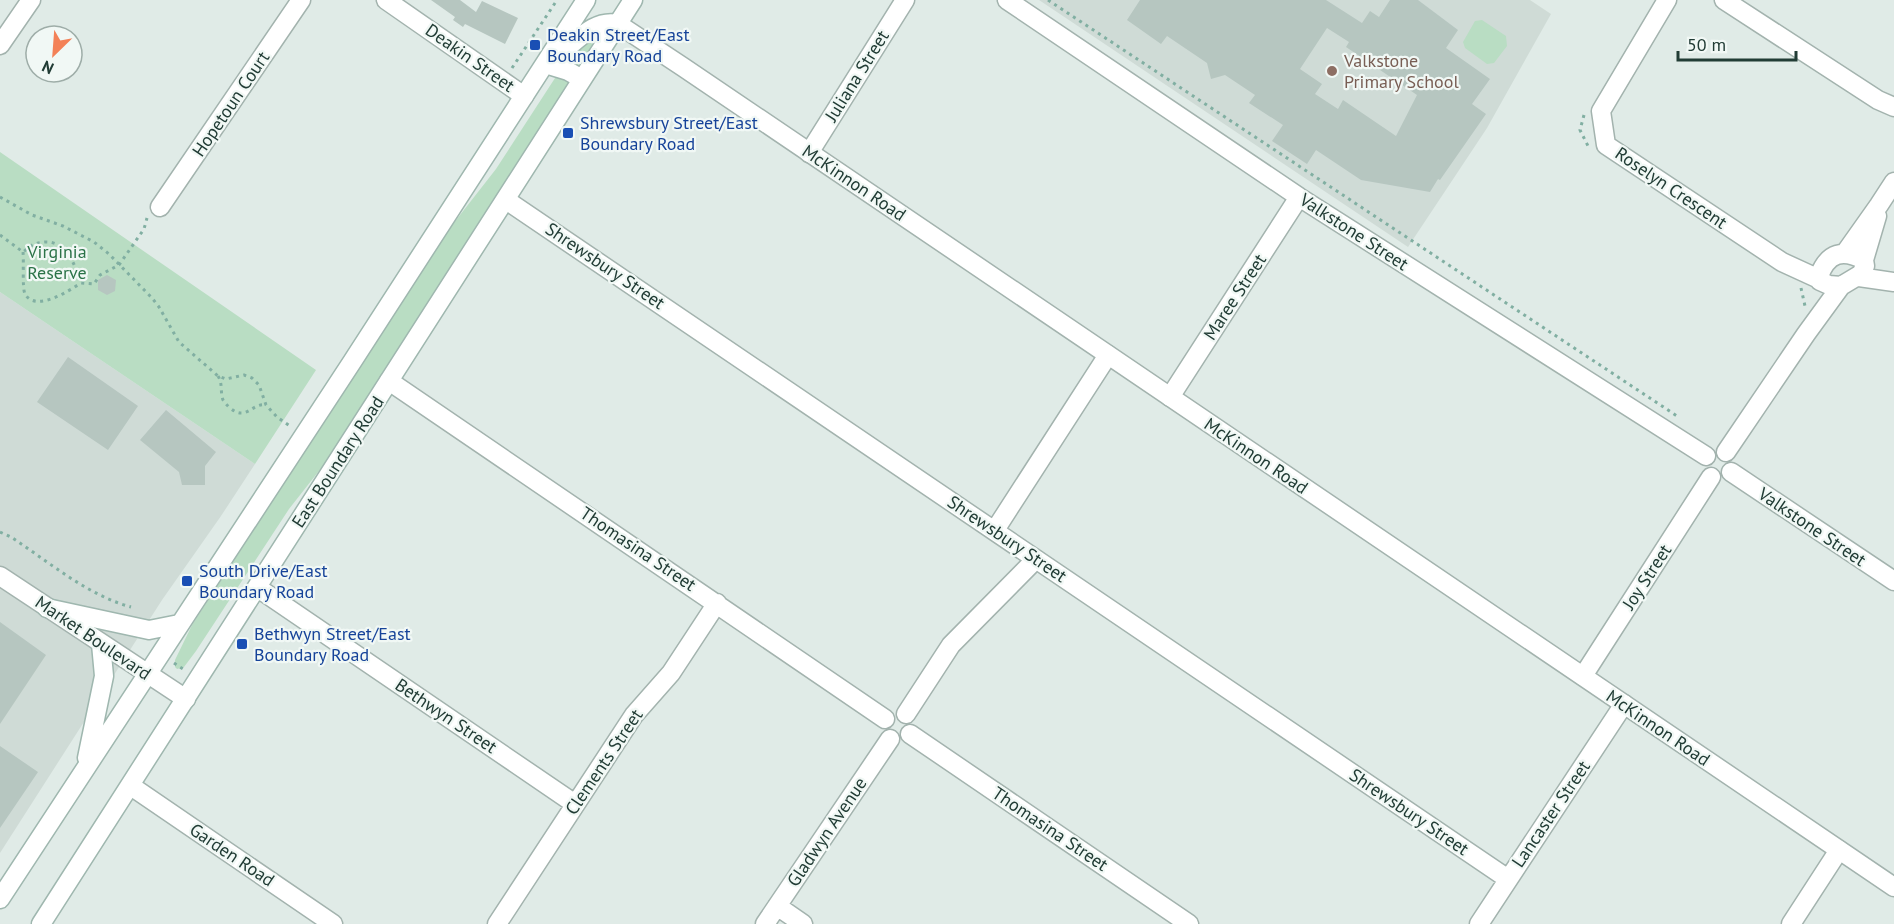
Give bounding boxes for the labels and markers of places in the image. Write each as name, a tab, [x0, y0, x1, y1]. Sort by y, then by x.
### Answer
place label: Deakin Street/East Boundary Road	[547, 23, 690, 67]
marker: Deakin Street/East Boundary Road	[528, 38, 542, 52]
place label: Valkstone Primary School	[1343, 49, 1459, 93]
marker: Valkstone Primary School	[1325, 64, 1339, 78]
place label: Shrewsbury Street/East Boundary Road	[580, 111, 758, 155]
marker: Shrewsbury Street/East Boundary Road	[561, 126, 575, 140]
place label: South Drive/East Boundary Road	[199, 559, 328, 603]
marker: South Drive/East Boundary Road	[180, 574, 194, 588]
place label: Bethwyn Street/East Boundary Road	[254, 622, 411, 666]
marker: Bethwyn Street/East Boundary Road	[235, 637, 249, 651]

